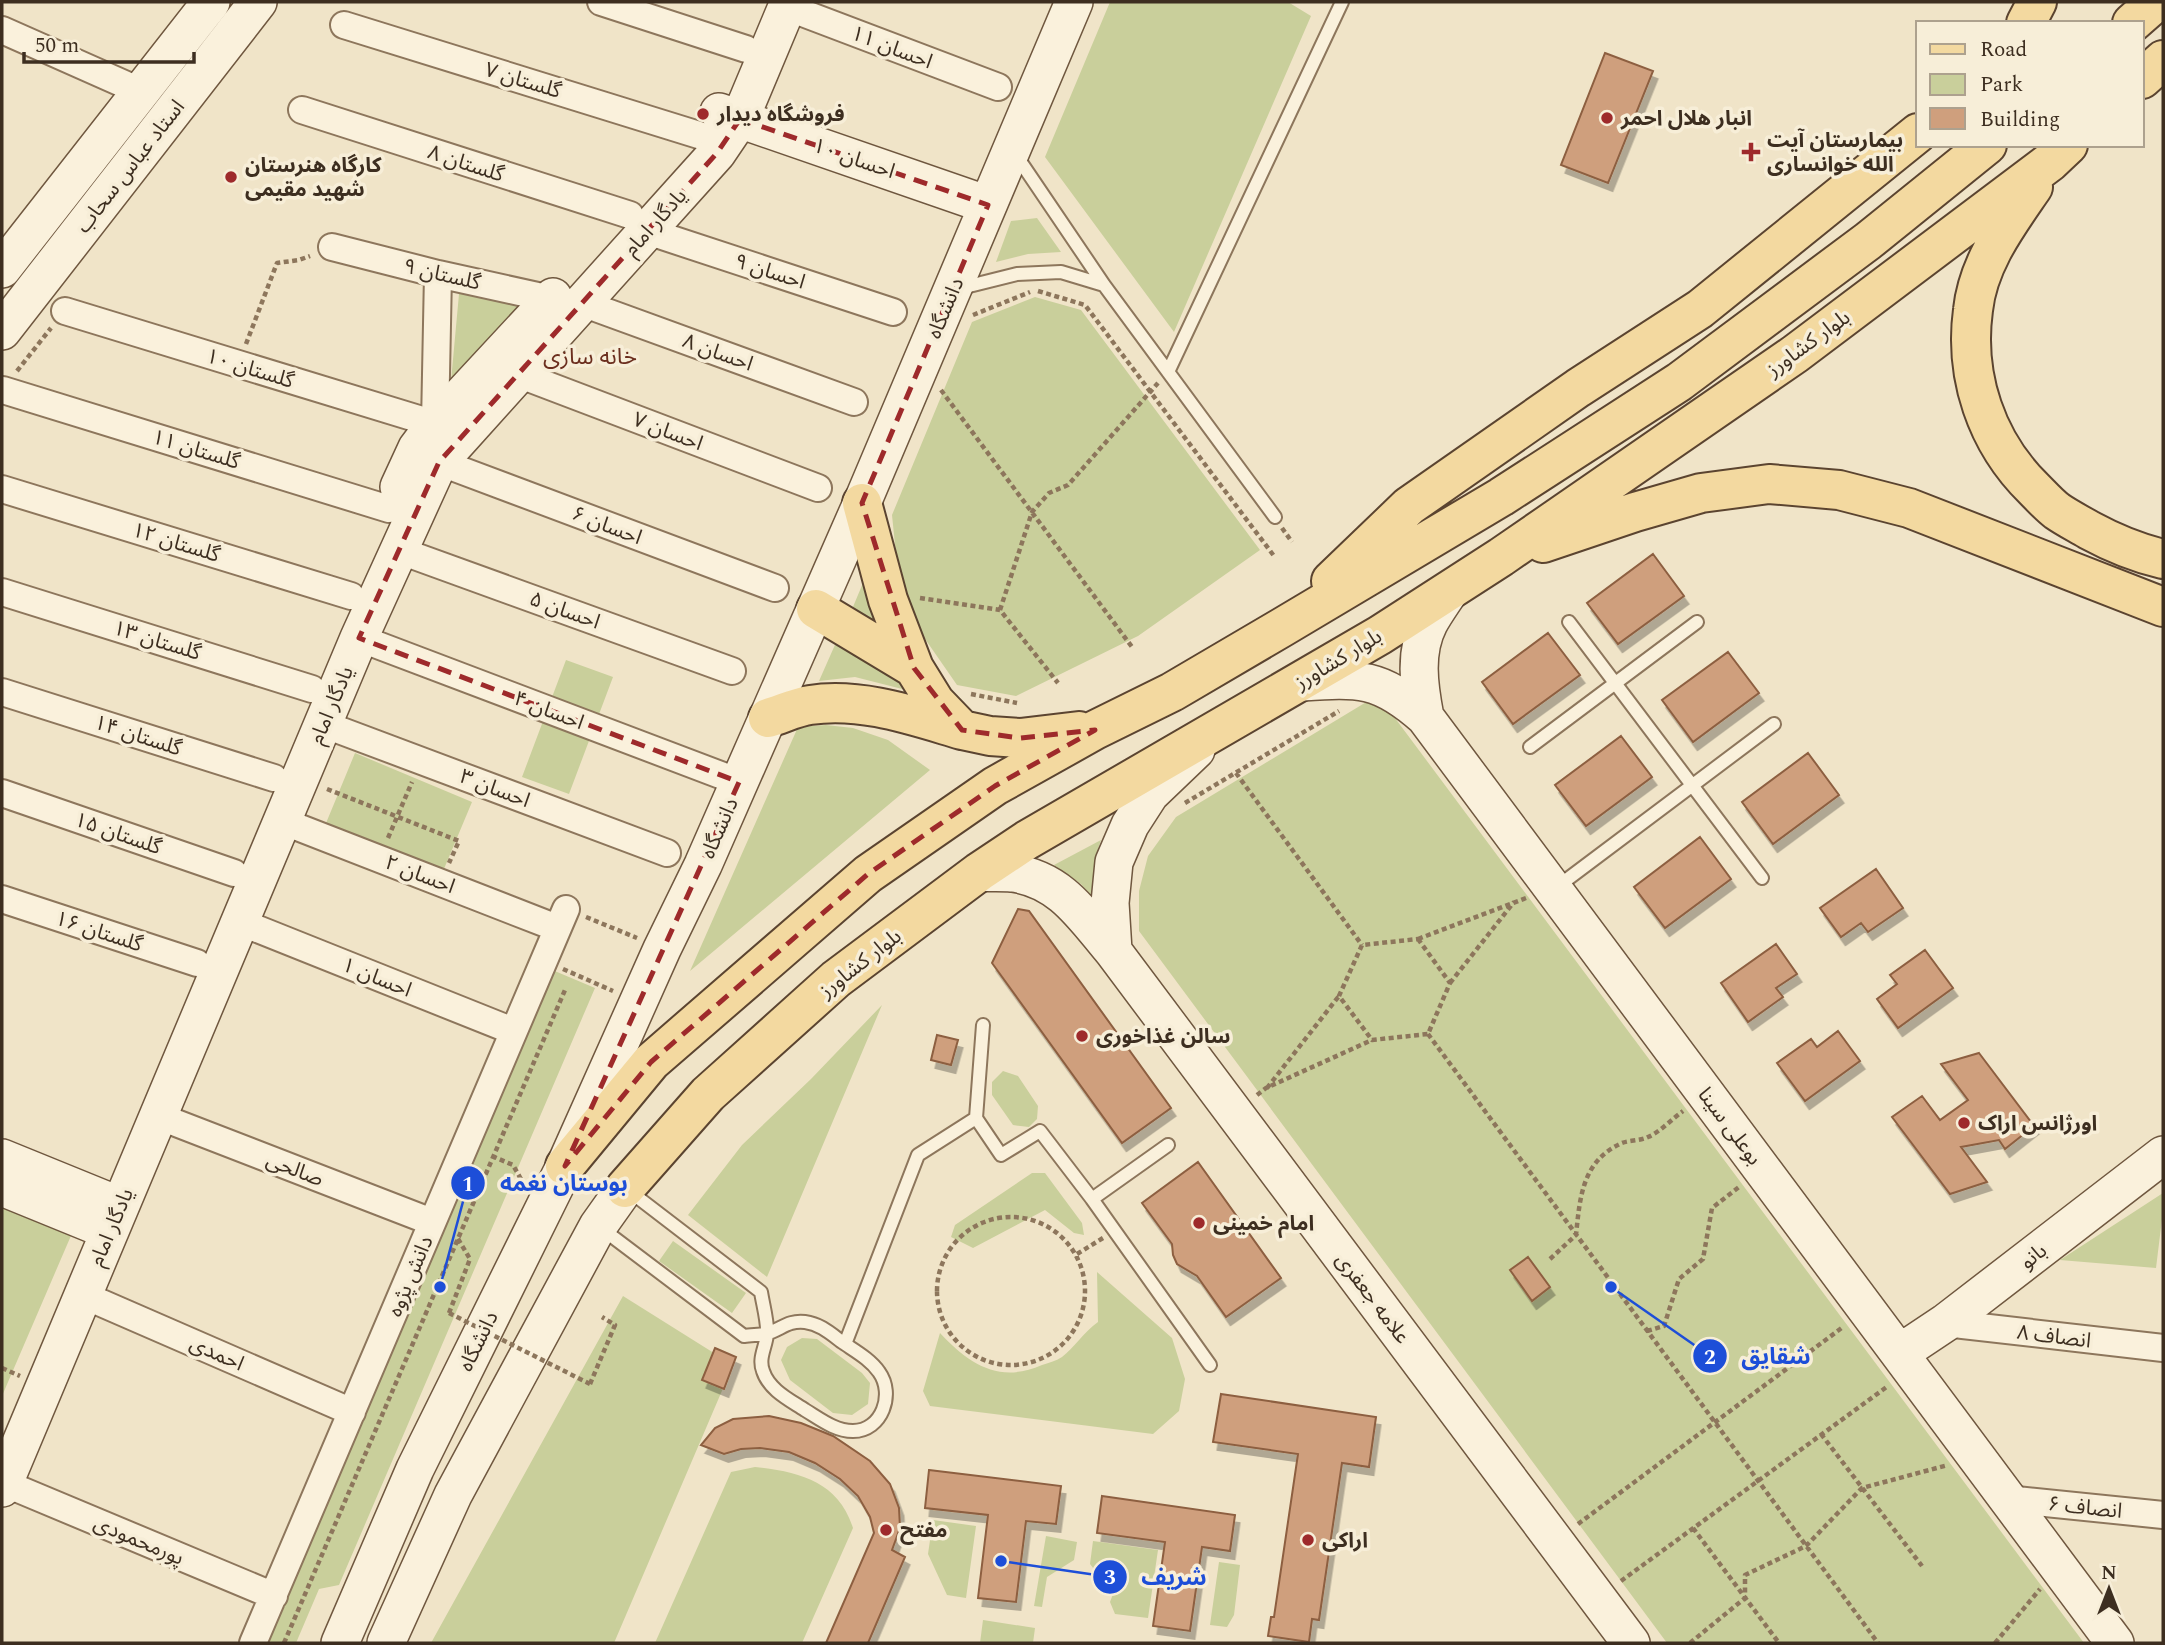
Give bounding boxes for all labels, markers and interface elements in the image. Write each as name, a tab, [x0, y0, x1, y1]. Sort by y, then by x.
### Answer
street label: احسان ۱۱	[846, 18, 937, 78]
scale bar	[24, 21, 194, 65]
legend	[1916, 21, 2144, 147]
text: 50 m	[35, 30, 79, 62]
text: Road	[1980, 34, 2027, 66]
street label: گلستان ۷	[481, 54, 565, 108]
text: Park	[1980, 69, 2024, 101]
street label: استاد عباس سحاب	[68, 93, 193, 240]
place label: فروشگاه دیدار	[716, 99, 845, 131]
place label: انبار هلال احمر	[1620, 103, 1752, 135]
text: Building	[1980, 104, 2060, 136]
marker: فروشگاه دیدار	[695, 106, 711, 122]
marker: انبار هلال احمر	[1599, 110, 1615, 126]
place label: بیمارستان آیت الله خوانساری	[1767, 125, 1903, 181]
street label: احسان ۱۰	[808, 130, 899, 188]
street label: گلستان ۸	[423, 137, 508, 191]
marker: بیمارستان آیت الله خوانساری	[1741, 142, 1761, 162]
place label: کارگاه هنرستان شهید مقیمی	[245, 150, 382, 206]
marker: کارگاه هنرستان شهید مقیمی	[223, 169, 239, 185]
street label: یادگار امام	[616, 181, 695, 264]
street label: احسان ۹	[730, 245, 809, 298]
street label: گلستان ۹	[400, 251, 484, 299]
street label: دانشگاه	[919, 273, 973, 344]
street label: بلوار کشاورز	[1759, 302, 1857, 386]
street label: احسان ۸	[678, 325, 757, 380]
street label: گلستان ۱۰	[202, 340, 298, 398]
district label: خانه سازی	[543, 340, 637, 375]
street label: احسان ۷	[628, 404, 707, 460]
street label: گلستان ۱۱	[148, 421, 244, 479]
street label: احسان ۶	[567, 498, 646, 554]
street label: گلستان ۱۲	[128, 514, 224, 572]
street label: احسان ۵	[525, 583, 604, 638]
street label: گلستان ۱۳	[109, 612, 205, 670]
street label: بلوار کشاورز	[1288, 621, 1388, 699]
street label: یادگار امام	[301, 661, 363, 750]
street label: احسان ۴	[509, 683, 588, 739]
street label: گلستان ۱۴	[90, 707, 186, 765]
street label: احسان ۳	[455, 761, 534, 817]
street label: دانشگاه	[692, 793, 748, 864]
street label: گلستان ۱۵	[70, 804, 166, 864]
street label: احسان ۲	[380, 847, 459, 903]
street label: گلستان ۱۶	[51, 903, 147, 961]
street label: بلوار کشاورز	[812, 921, 909, 1007]
street label: احسان ۱	[337, 949, 416, 1006]
place label: سالن غذاخوری	[1096, 1021, 1230, 1053]
marker: سالن غذاخوری	[1074, 1028, 1090, 1044]
street label: بوعلی سینا	[1689, 1081, 1769, 1172]
place label: اورژانس اراک	[1978, 1108, 2097, 1140]
marker: اورژانس اراک	[1956, 1115, 1972, 1131]
street label: صالحی	[261, 1144, 328, 1196]
callout: بوستان نغمه	[451, 1161, 642, 1205]
text: بوستان نغمه	[500, 1167, 628, 1202]
text: 1	[462, 1169, 474, 1201]
street label: یادگار امام	[81, 1183, 143, 1272]
place label: امام خمینی	[1213, 1208, 1314, 1240]
marker: امام خمینی	[1191, 1215, 1207, 1231]
street label: دانش پژوه	[380, 1231, 442, 1322]
street label: بانو	[2013, 1236, 2054, 1278]
street label: علامه جعفری	[1327, 1246, 1417, 1351]
street label: دانشگاه	[451, 1306, 507, 1377]
street label: انصاف ۸	[2015, 1317, 2093, 1357]
street label: احمدی	[184, 1328, 249, 1380]
callout: شقایق	[1692, 1334, 1824, 1378]
text: شقایق	[1741, 1340, 1811, 1375]
text: 2	[1704, 1342, 1716, 1374]
street label: انصاف ۶	[2046, 1488, 2124, 1528]
street label: پورمحمودی	[88, 1508, 189, 1574]
place label: مفتح	[900, 1515, 947, 1547]
marker: مفتح	[878, 1522, 894, 1538]
place label: اراکی	[1322, 1525, 1368, 1557]
marker: اراکی	[1300, 1532, 1316, 1548]
north arrow	[2074, 1554, 2144, 1624]
callout: شریف	[1092, 1555, 1221, 1599]
text: N	[2101, 1559, 2117, 1588]
text: شریف	[1141, 1561, 1207, 1596]
text: 3	[1104, 1562, 1116, 1594]

